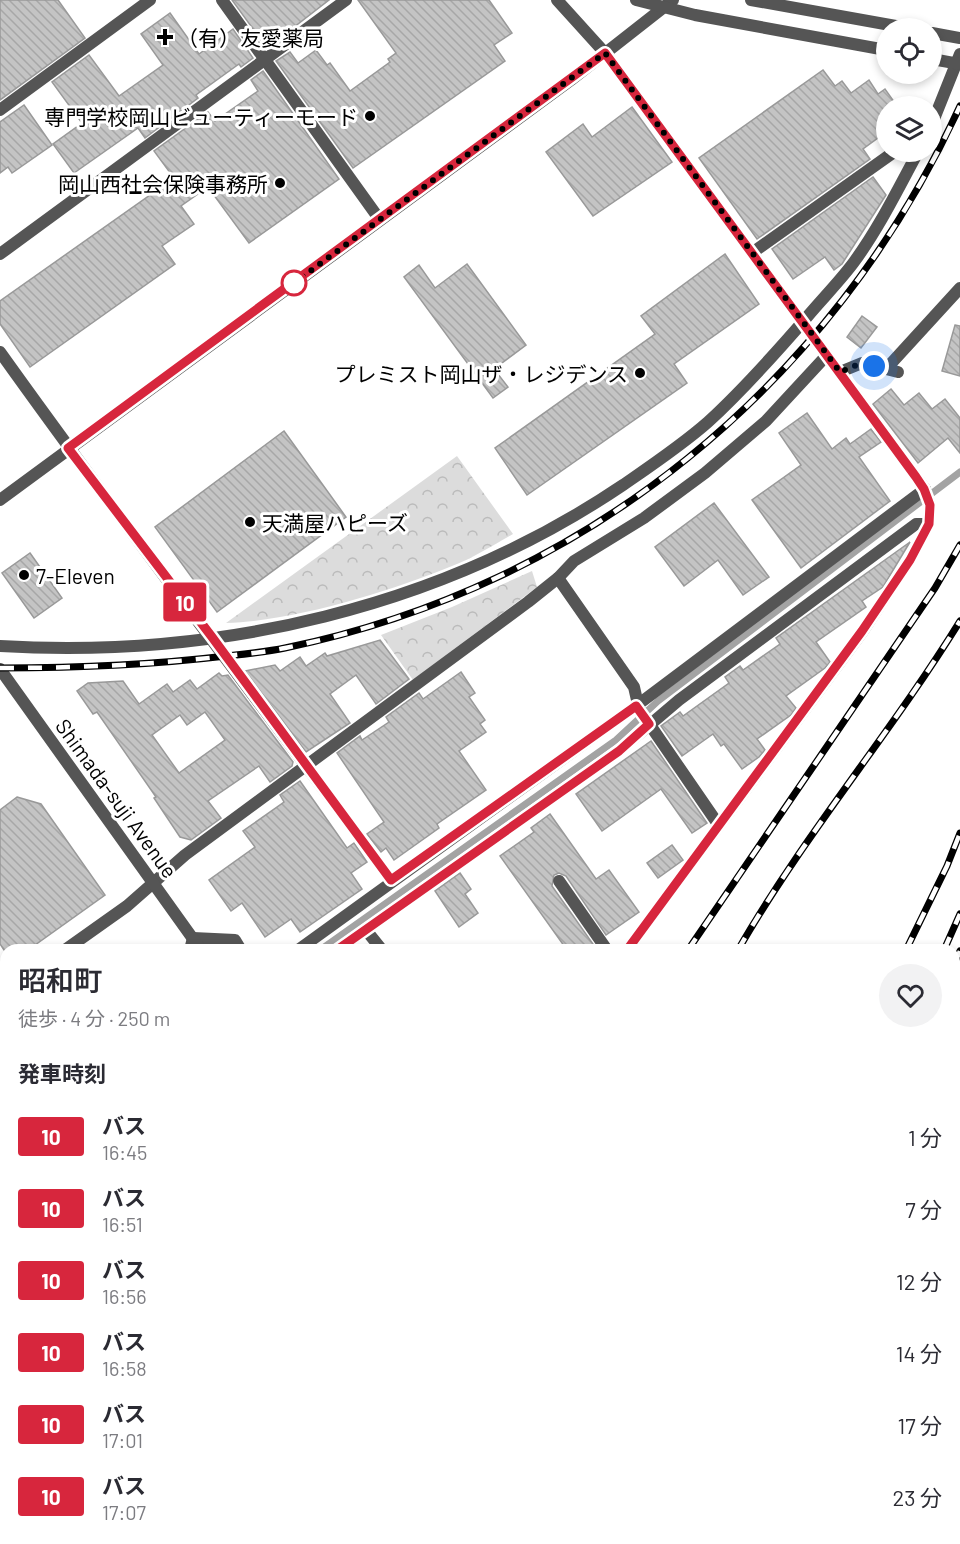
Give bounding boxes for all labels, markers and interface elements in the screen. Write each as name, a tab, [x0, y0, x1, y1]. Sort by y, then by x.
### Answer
map controls	[876, 18, 942, 162]
button: locate	[876, 18, 942, 84]
place label: （有）友愛薬局	[177, 25, 324, 50]
marker: （有）友愛薬局	[158, 30, 172, 44]
button: layers	[876, 96, 942, 162]
place label: 専門学校岡山ビューティーモード	[44, 104, 358, 129]
marker: 専門学校岡山ビューティーモード	[363, 109, 377, 123]
place label: 岡山西社会保険事務所	[58, 171, 268, 196]
marker: 岡山西社会保険事務所	[273, 176, 287, 190]
unlabelled marker	[281, 270, 307, 296]
your location	[859, 351, 889, 381]
place label: プレミスト岡山ザ・レジデンス	[334, 361, 628, 386]
marker: プレミスト岡山ザ・レジデンス	[633, 366, 647, 380]
place label: 天満屋ハピーズ	[262, 510, 408, 535]
marker: 天満屋ハピーズ	[243, 515, 257, 529]
place label: 7-Eleven	[36, 563, 115, 588]
marker: 7-Eleven	[17, 568, 31, 582]
line badge: 10	[158, 582, 212, 622]
text: 10	[175, 590, 195, 615]
street label: Shimada-suji Avenue	[51, 714, 183, 882]
text: 昭和町	[18, 963, 102, 997]
button: heart	[879, 964, 942, 1027]
text: 徒歩 · 4 分 · 250 m	[18, 1006, 170, 1030]
text: 発車時刻	[18, 1060, 106, 1086]
text: バス	[102, 1112, 146, 1138]
text: 10	[41, 1124, 61, 1149]
text: 1 分	[908, 1124, 942, 1150]
text: 16:45	[102, 1140, 147, 1164]
text: バス	[102, 1184, 146, 1210]
text: 10	[41, 1196, 61, 1221]
text: 7 分	[905, 1196, 942, 1222]
text: 16:51	[102, 1212, 143, 1236]
text: バス	[102, 1256, 146, 1282]
text: 10	[41, 1268, 61, 1293]
text: 12 分	[896, 1268, 942, 1294]
text: 16:56	[102, 1284, 147, 1308]
text: バス	[102, 1328, 146, 1354]
text: 10	[41, 1340, 61, 1365]
text: 14 分	[896, 1340, 942, 1366]
text: 16:58	[102, 1356, 147, 1380]
text: バス	[102, 1400, 146, 1426]
text: 10	[41, 1412, 61, 1437]
text: 17 分	[897, 1412, 942, 1438]
text: 17:01	[102, 1428, 143, 1452]
text: バス	[102, 1472, 146, 1498]
text: 10	[41, 1484, 61, 1509]
text: 23 分	[893, 1484, 942, 1510]
text: 17:07	[102, 1500, 146, 1524]

